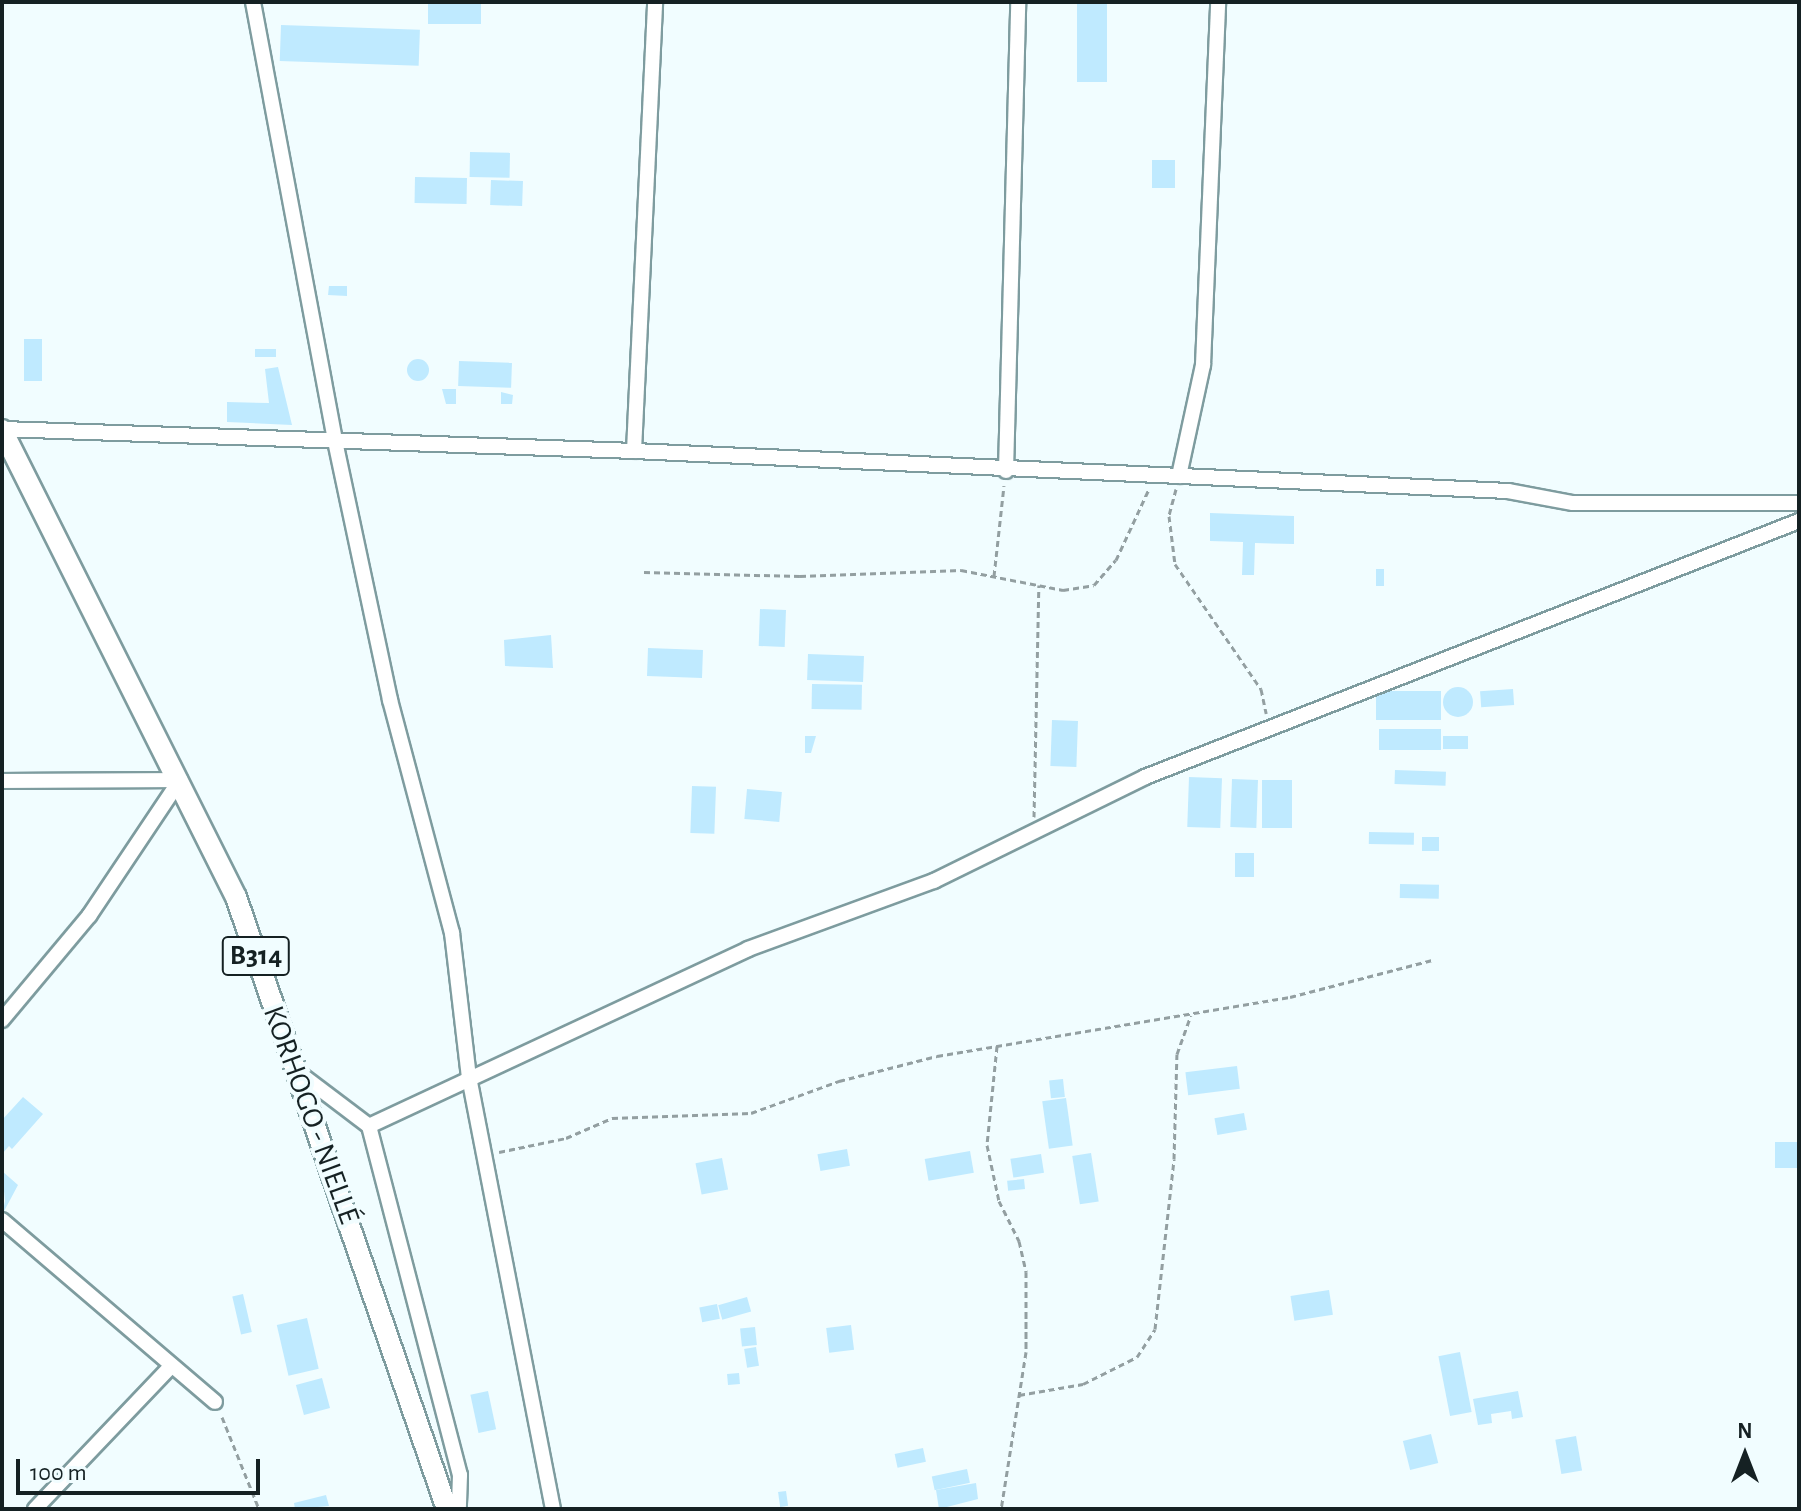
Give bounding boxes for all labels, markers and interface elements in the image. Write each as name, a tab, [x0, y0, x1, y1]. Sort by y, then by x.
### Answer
road number: B314	[220, 932, 292, 980]
street label: KORHOGO - NIELLÉ	[255, 1001, 367, 1229]
north arrow	[1705, 1415, 1785, 1495]
text: N	[1737, 1420, 1753, 1442]
scale bar	[20, 1443, 264, 1493]
text: 100 m	[30, 1461, 87, 1485]

